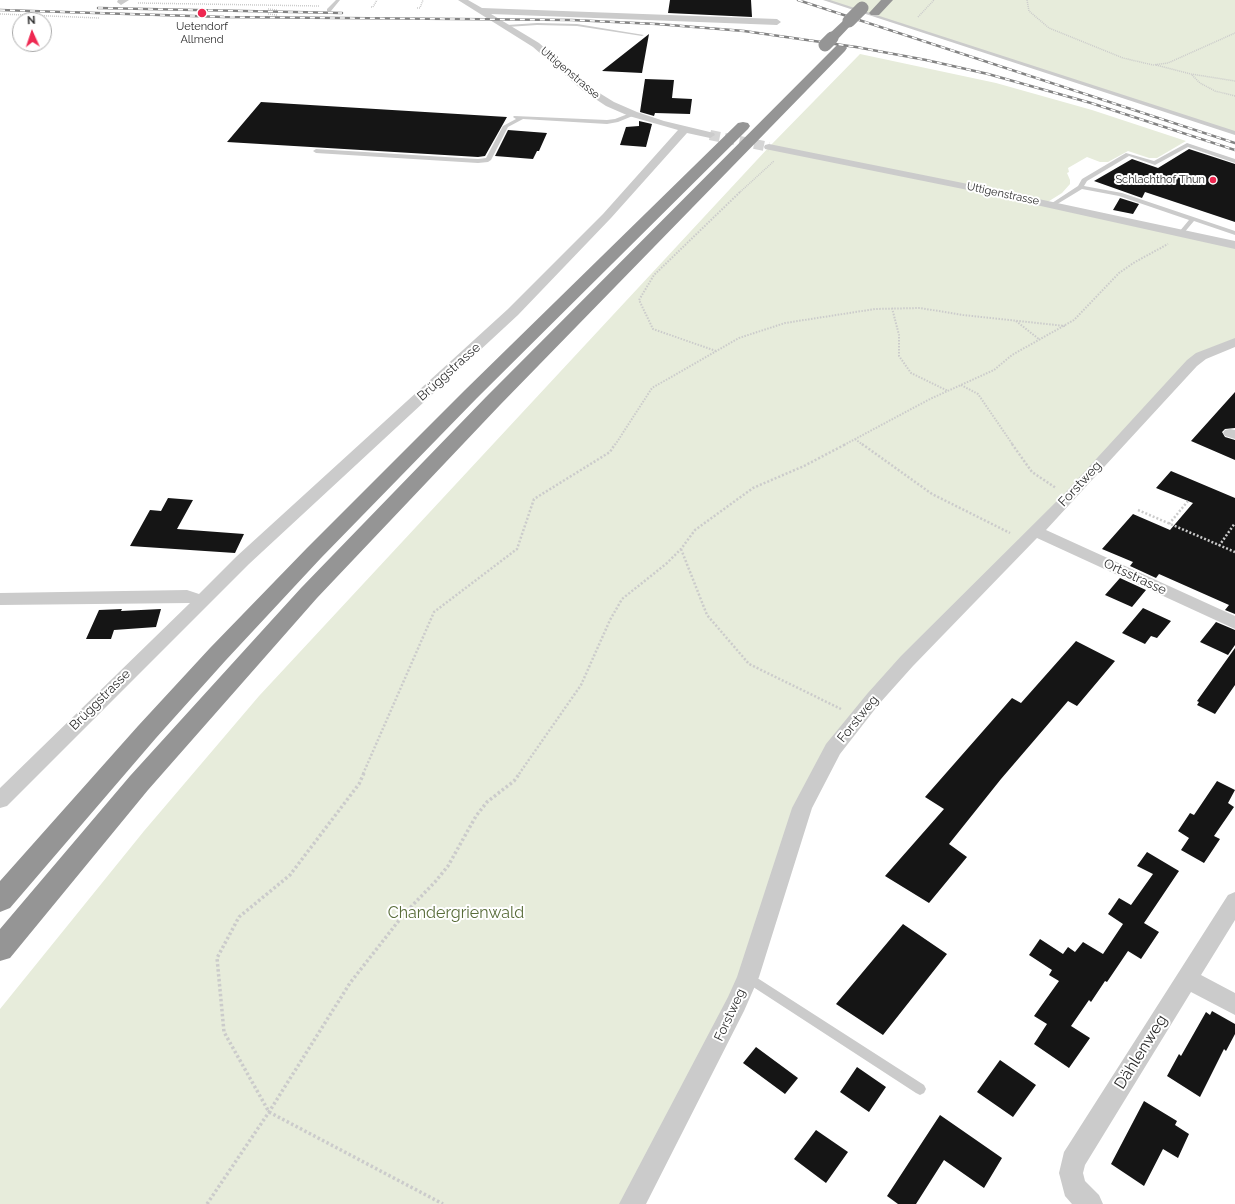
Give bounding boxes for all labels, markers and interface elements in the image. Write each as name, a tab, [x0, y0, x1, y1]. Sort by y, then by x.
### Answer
marker: Uetendorf Allmend	[196, 7, 208, 19]
north arrow	[12, 12, 52, 52]
text: N	[27, 14, 36, 27]
place label: Uetendorf Allmend	[176, 20, 228, 46]
street label: Uttigenstrasse	[538, 44, 602, 102]
place label: Schlachthof Thun	[1115, 173, 1205, 187]
marker: Schlachthof Thun	[1208, 175, 1218, 185]
street label: Uttigenstrasse	[966, 180, 1040, 208]
street label: Brüggstrasse	[414, 340, 484, 404]
street label: Forstweg	[1055, 458, 1105, 510]
street label: Ortsstrasse	[1101, 556, 1169, 598]
street label: Brüggstrasse	[66, 666, 134, 734]
street label: Forstweg	[834, 692, 882, 746]
park label: Chandergrienwald	[388, 903, 524, 923]
street label: Forstweg	[711, 986, 749, 1044]
street label: Dählenweg	[1111, 1011, 1171, 1093]

